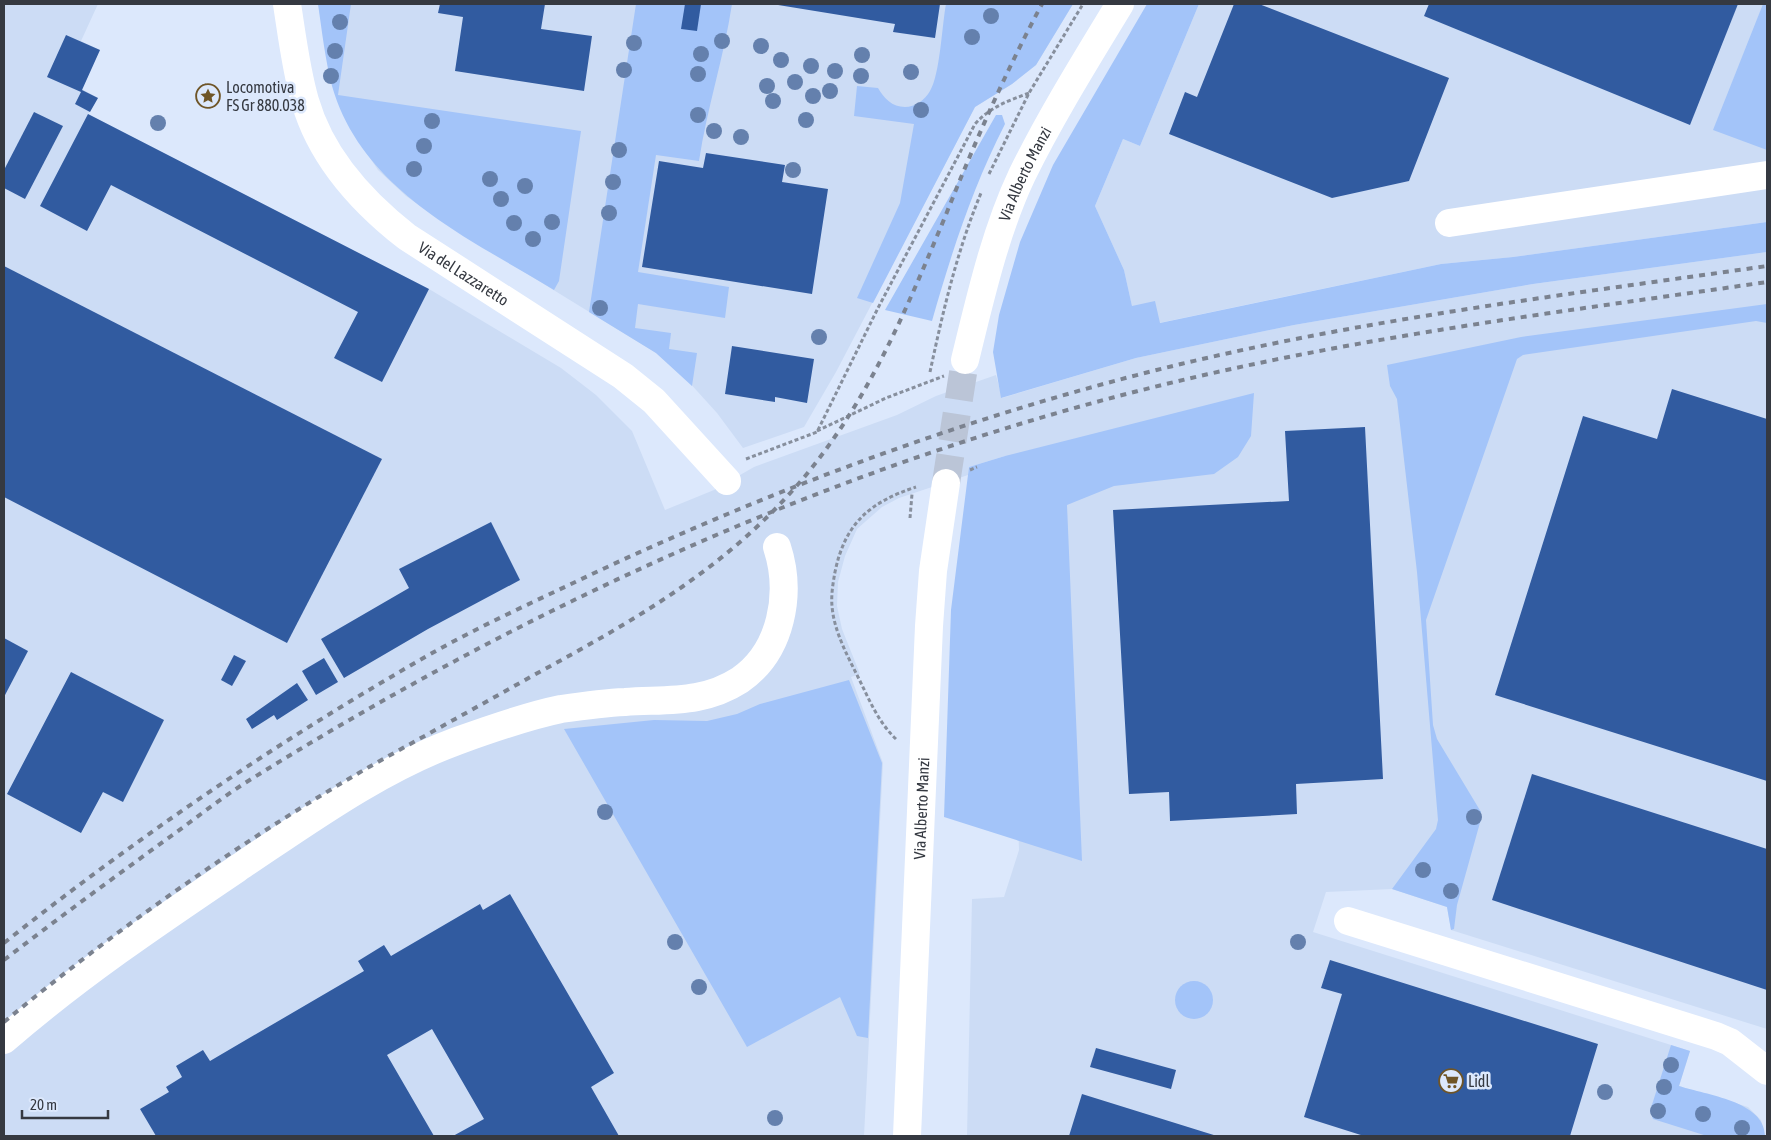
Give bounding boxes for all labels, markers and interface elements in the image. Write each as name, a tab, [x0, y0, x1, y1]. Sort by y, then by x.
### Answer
place label: Locomotiva FS Gr 880.038	[226, 78, 305, 114]
place icon: Locomotiva FS Gr 880.038	[195, 83, 221, 109]
street label: Via Alberto Manzi	[995, 123, 1055, 223]
street label: Via del Lazzaretto	[415, 238, 512, 309]
street label: Via Alberto Manzi	[910, 757, 932, 860]
supermarket icon: Lidl	[1438, 1068, 1464, 1094]
place label: Lidl	[1468, 1072, 1490, 1090]
scale bar	[22, 1088, 109, 1120]
text: 20 m	[30, 1096, 57, 1113]

